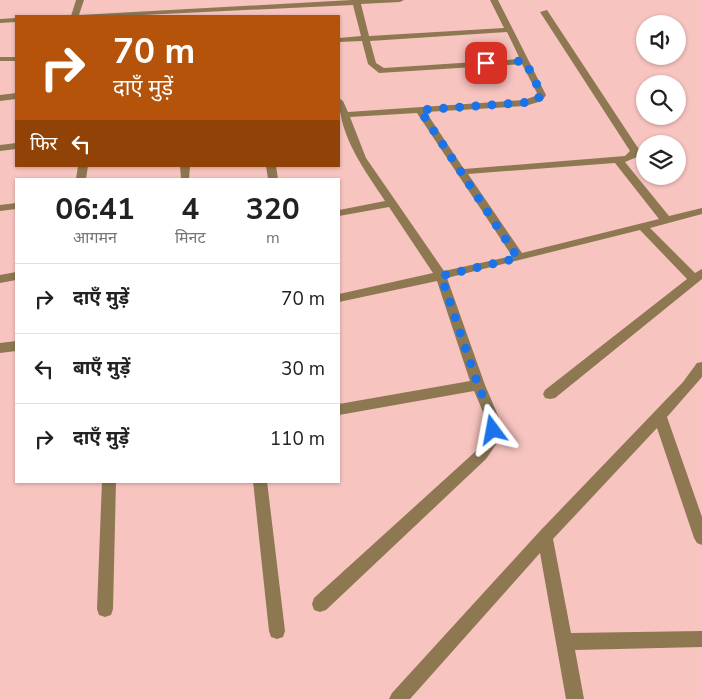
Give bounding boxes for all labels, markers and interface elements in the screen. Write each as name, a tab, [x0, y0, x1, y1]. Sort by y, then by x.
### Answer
map controls	[636, 15, 686, 185]
button: sound	[636, 15, 686, 65]
text: 70 m	[113, 28, 195, 75]
icon: right	[30, 35, 95, 100]
pin	[465, 42, 507, 84]
icon: arrive	[472, 49, 500, 77]
text: दाएँ मुड़ें	[113, 73, 173, 103]
button: search	[636, 75, 686, 125]
icon: left	[67, 130, 95, 158]
text: फिर	[30, 131, 57, 157]
button: layers	[636, 135, 686, 185]
text: 06:41	[55, 189, 135, 230]
text: 4	[181, 189, 199, 230]
text: 320	[246, 189, 300, 230]
text: आगमन	[73, 227, 117, 249]
text: मिनट	[175, 227, 206, 249]
text: m	[266, 227, 280, 249]
icon: right	[30, 285, 58, 313]
text: दाएँ मुड़ें	[73, 285, 129, 311]
text: 70 m	[281, 286, 325, 312]
icon: left	[30, 355, 58, 383]
text: बाएँ मुड़ें	[73, 355, 130, 381]
text: 30 m	[281, 356, 325, 382]
position arrow	[466, 403, 518, 455]
icon: right	[30, 425, 58, 453]
text: दाएँ मुड़ें	[73, 425, 129, 451]
text: 110 m	[270, 426, 325, 452]

